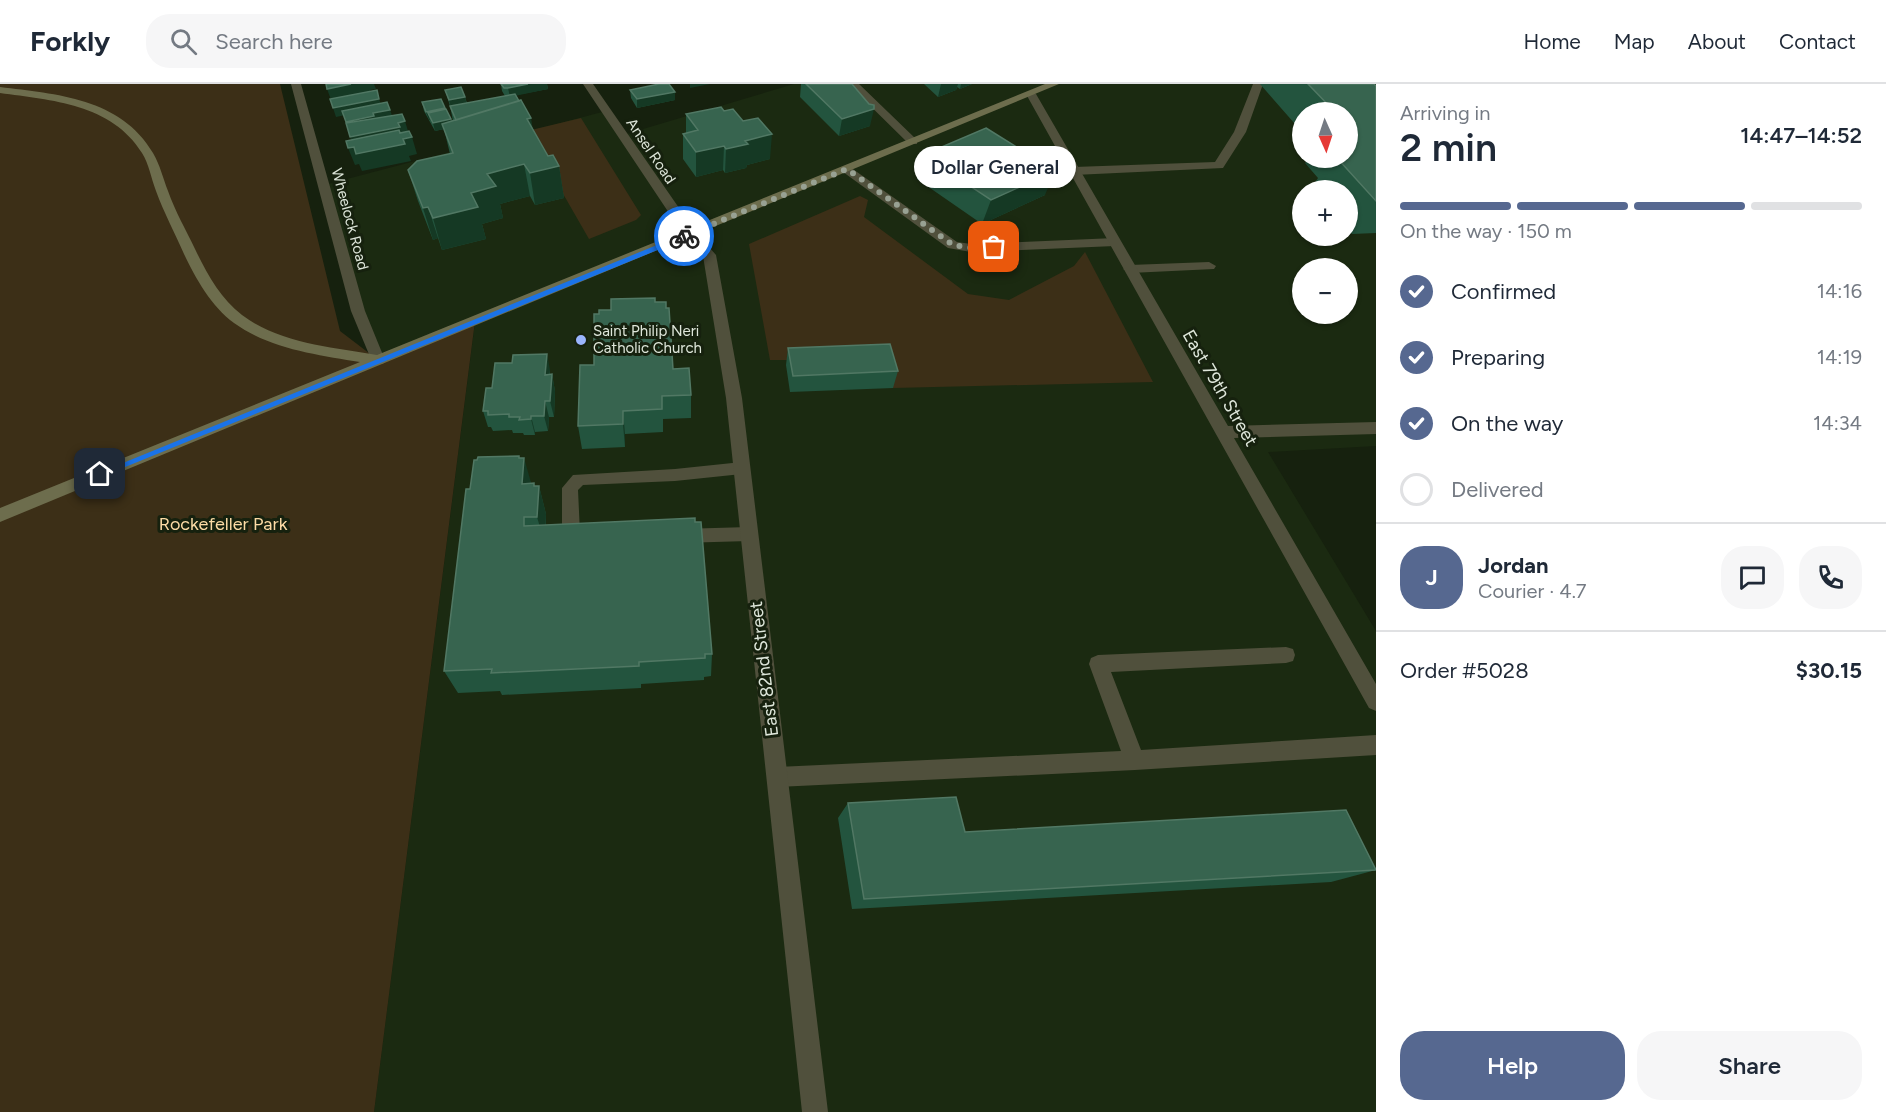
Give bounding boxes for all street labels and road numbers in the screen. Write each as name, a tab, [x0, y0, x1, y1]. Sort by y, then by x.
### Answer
street label: Ansel Road	[622, 115, 680, 187]
street label: Wheelock Road	[328, 166, 372, 272]
street label: East 79th Street	[1178, 326, 1262, 450]
street label: East 82nd Street	[745, 600, 783, 738]

